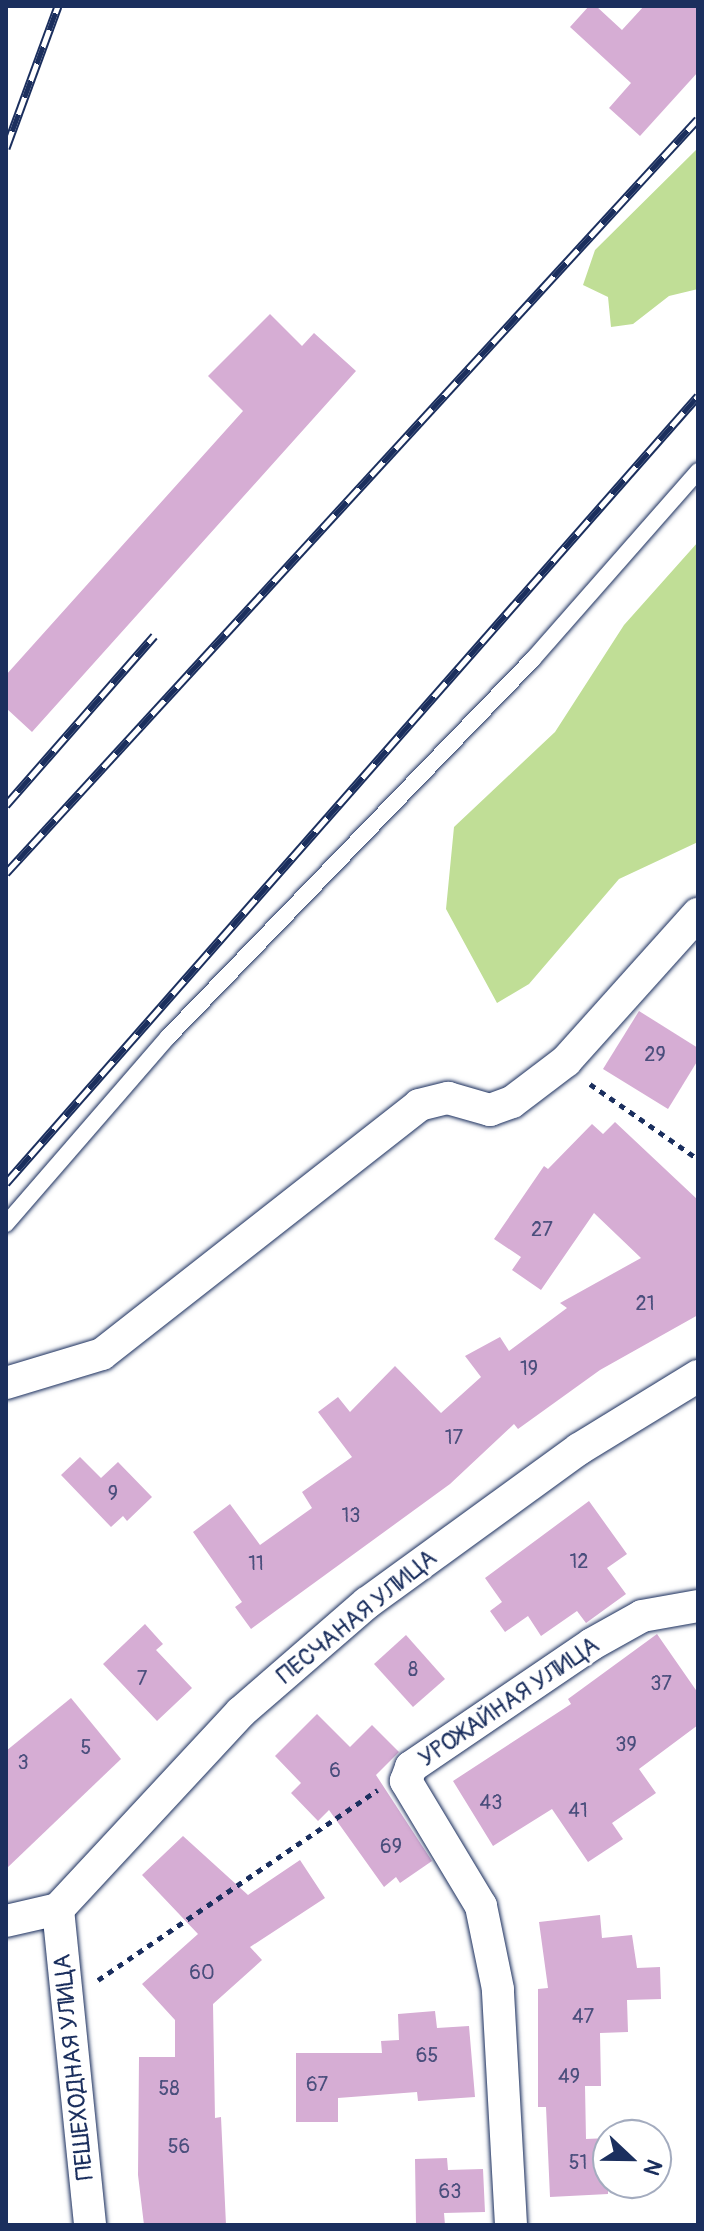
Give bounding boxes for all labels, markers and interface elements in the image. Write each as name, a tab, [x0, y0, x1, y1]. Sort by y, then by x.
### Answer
house number: 29	[644, 1042, 666, 1066]
house number: 27	[531, 1217, 553, 1241]
house number: 21	[636, 1291, 654, 1315]
house number: 19	[520, 1356, 538, 1380]
house number: 17	[445, 1425, 463, 1449]
house number: 9	[108, 1481, 118, 1505]
house number: 13	[342, 1503, 360, 1527]
street label: ПЕСЧАНАЯ УЛИЦА	[271, 1544, 443, 1690]
house number: 12	[570, 1549, 588, 1573]
house number: 11	[248, 1551, 264, 1575]
street label: УРОЖАЙНАЯ УЛИЦА	[413, 1631, 605, 1773]
house number: 8	[408, 1657, 418, 1681]
house number: 7	[137, 1666, 147, 1690]
house number: 37	[650, 1671, 672, 1695]
house number: 39	[615, 1732, 637, 1756]
house number: 5	[81, 1735, 91, 1759]
house number: 3	[17, 1750, 29, 1774]
house number: 6	[329, 1758, 341, 1782]
house number: 43	[480, 1790, 502, 1814]
house number: 41	[568, 1798, 588, 1822]
house number: 69	[380, 1834, 402, 1858]
street label: ПЕШЕХОДНАЯ УЛИЦА	[48, 1953, 100, 2181]
house number: 60	[189, 1960, 215, 1984]
house number: 47	[572, 2004, 594, 2028]
house number: 65	[416, 2043, 438, 2067]
house number: 49	[558, 2064, 580, 2088]
house number: 67	[306, 2072, 328, 2096]
house number: 58	[159, 2076, 179, 2100]
north arrow	[592, 2119, 672, 2199]
house number: 56	[168, 2134, 190, 2158]
house number: 51	[569, 2150, 587, 2174]
text: N	[637, 2155, 668, 2179]
house number: 63	[439, 2179, 461, 2203]

